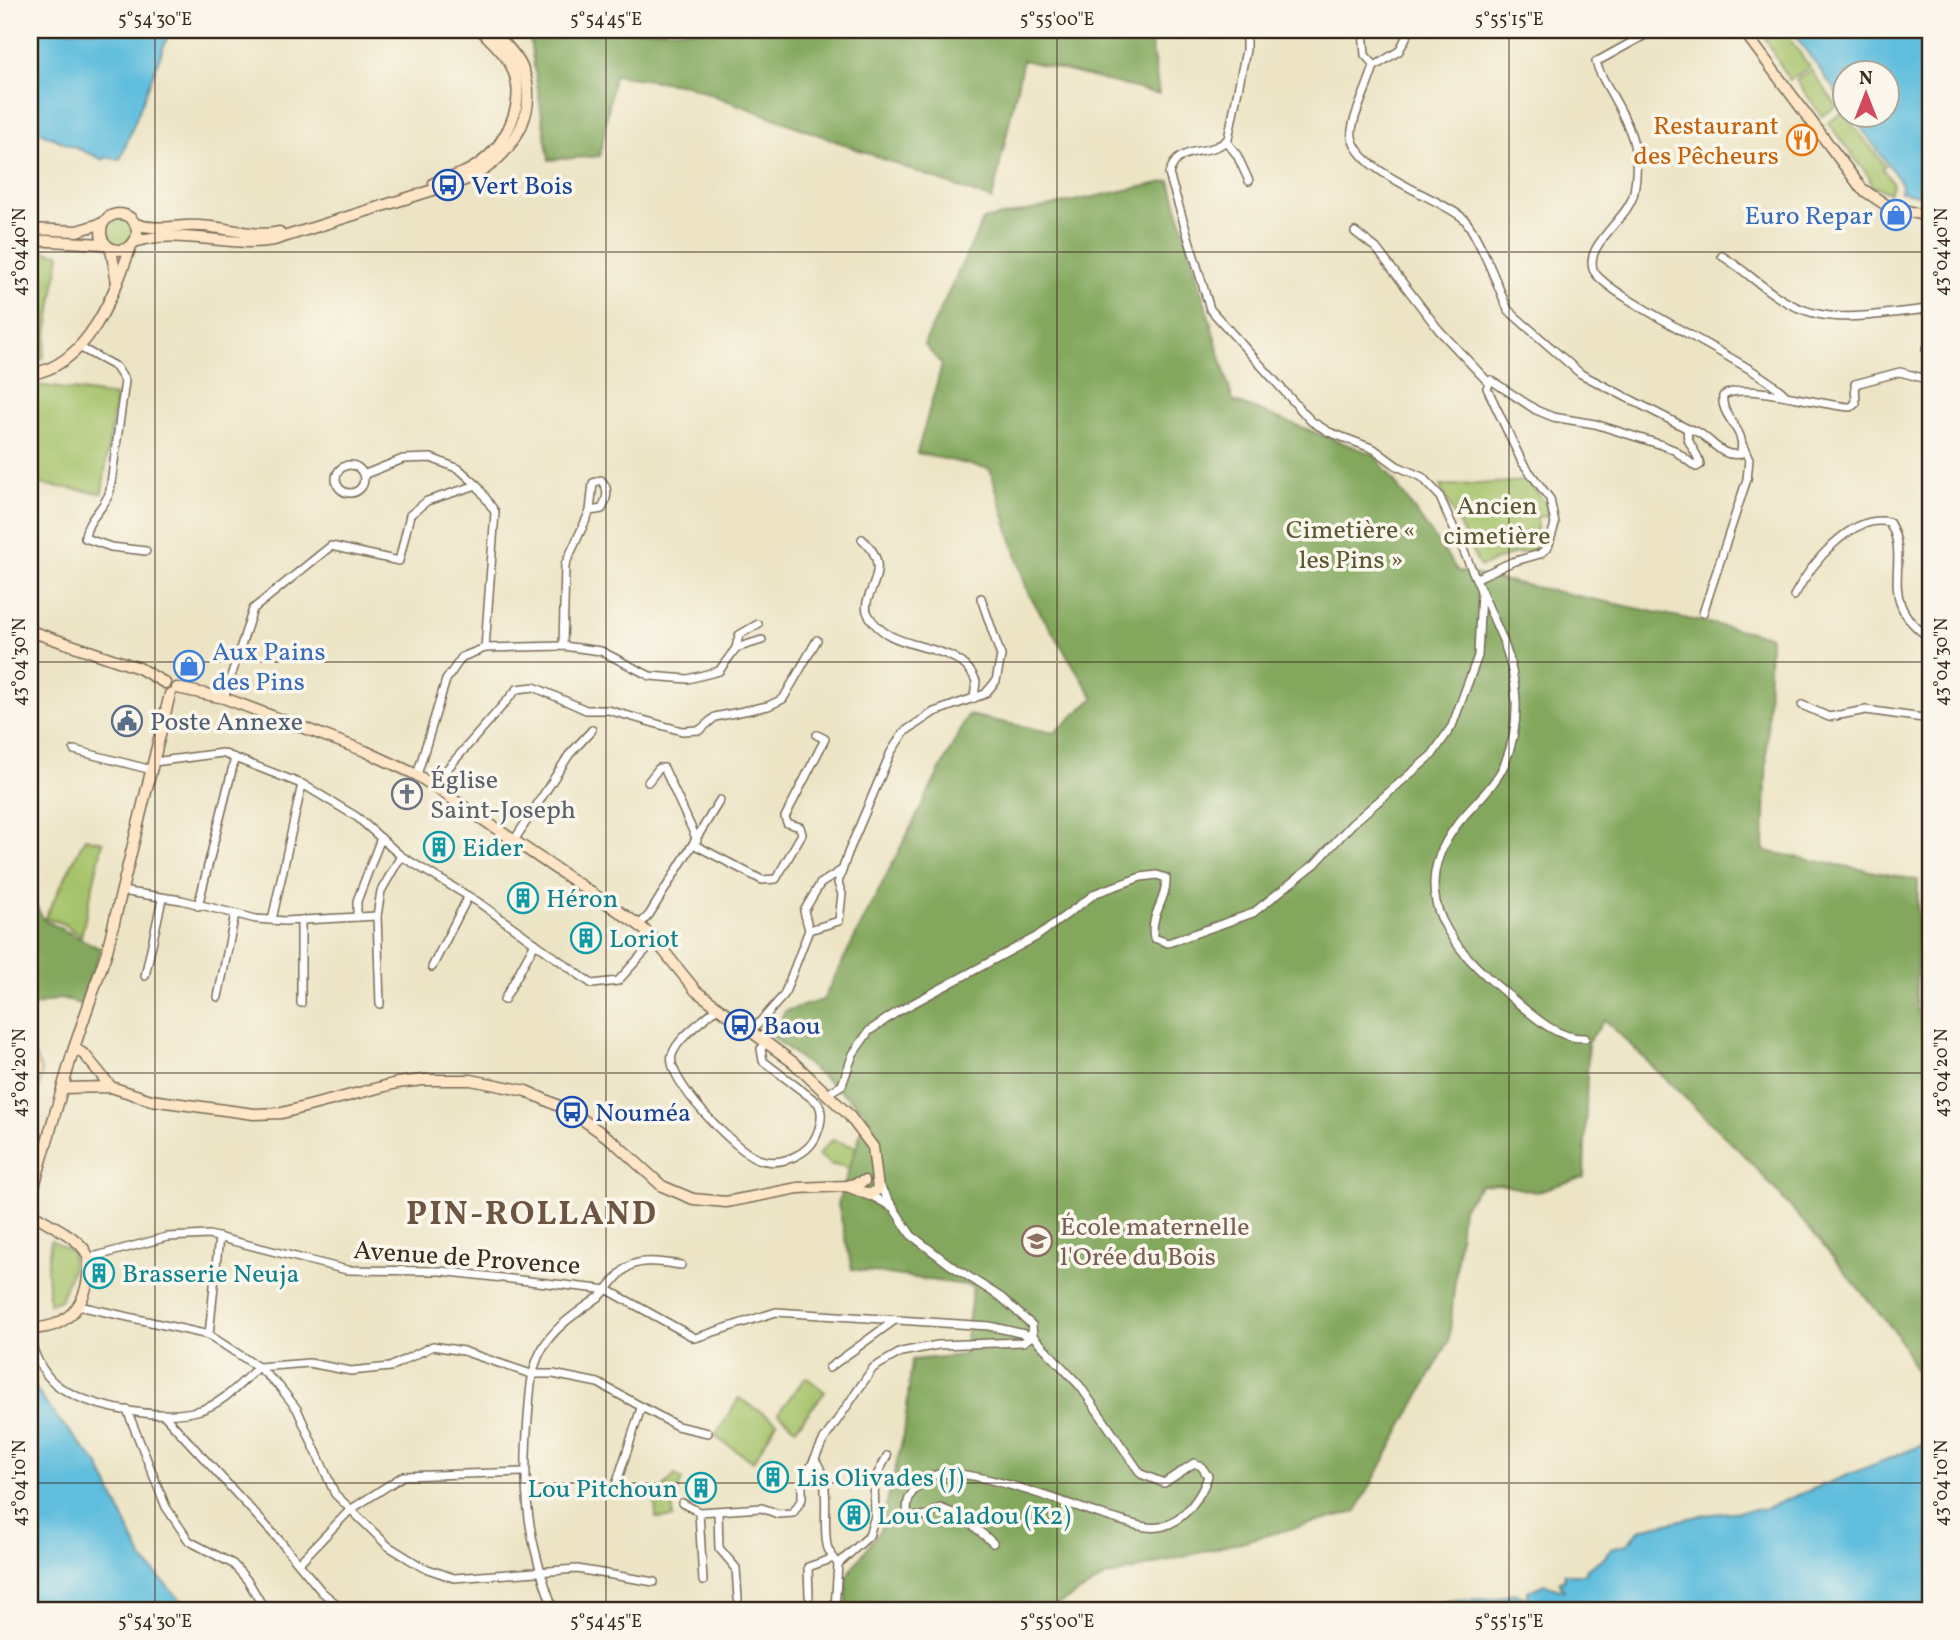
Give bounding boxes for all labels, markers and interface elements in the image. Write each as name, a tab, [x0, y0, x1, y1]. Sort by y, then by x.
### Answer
text: 5°54'30"E	[118, 8, 192, 33]
text: 5°54'45"E	[570, 8, 642, 33]
text: 5°55'00"E	[1020, 8, 1094, 33]
text: 5°55'15"E	[1475, 8, 1544, 33]
north arrow	[1830, 60, 1900, 130]
text: N	[1859, 66, 1873, 92]
place label: Restaurant des Pêcheurs	[1633, 109, 1779, 175]
restaurant icon: Restaurant des Pêcheurs	[1785, 123, 1819, 157]
bus stop icon: Vert Bois	[431, 168, 465, 202]
place label: Vert Bois	[471, 169, 573, 205]
shop icon: Euro Repar	[1879, 198, 1913, 232]
place label: Euro Repar	[1744, 199, 1873, 235]
text: 43°04'40"N	[8, 208, 33, 296]
text: 43°04'40"N	[1930, 208, 1955, 296]
park label: Ancien cimetière	[1443, 489, 1551, 555]
park label: Cimetière « les Pins »	[1286, 513, 1416, 579]
text: 43°04'30"N	[8, 618, 33, 706]
text: 43°04'30"N	[1930, 618, 1955, 706]
place label: Aux Pains des Pins	[212, 635, 326, 701]
shop icon: Aux Pains des Pins	[172, 649, 206, 683]
public building icon: Poste Annexe	[110, 704, 144, 738]
place label: Poste Annexe	[150, 705, 303, 741]
place label: Église Saint-Joseph	[430, 763, 576, 829]
church icon: Église Saint-Joseph	[390, 777, 424, 811]
building icon: Eider	[422, 830, 456, 864]
place label: Eider	[462, 831, 523, 867]
building icon: Héron	[506, 881, 540, 915]
place label: Héron	[546, 882, 618, 918]
building icon: Loriot	[569, 921, 603, 955]
place label: Loriot	[609, 922, 679, 958]
bus stop icon: Baou	[723, 1008, 757, 1042]
place label: Baou	[763, 1009, 821, 1045]
text: 43°04'20"N	[8, 1028, 33, 1118]
text: 43°04'20"N	[1930, 1028, 1955, 1118]
bus stop icon: Nouméa	[555, 1095, 589, 1129]
place label: Nouméa	[595, 1096, 691, 1132]
district label: PIN-ROLLAND	[406, 1193, 658, 1239]
place label: École maternelle l'Orée du Bois	[1060, 1210, 1250, 1276]
school or university icon: École maternelle l'Orée du Bois	[1020, 1224, 1054, 1258]
street label: Avenue de Provence	[352, 1233, 581, 1285]
building icon: Brasserie Neuja	[82, 1256, 116, 1290]
place label: Brasserie Neuja	[122, 1257, 299, 1293]
text: 43°04'10"N	[8, 1440, 33, 1526]
text: 43°04'10"N	[1930, 1440, 1955, 1526]
building icon: Lis Olivades (J)	[756, 1460, 790, 1494]
place label: Lis Olivades (J)	[796, 1461, 964, 1497]
building icon: Lou Pitchoun	[684, 1471, 718, 1505]
place label: Lou Pitchoun	[527, 1472, 678, 1508]
building icon: Lou Caladou (K2)	[837, 1498, 871, 1532]
place label: Lou Caladou (K2)	[877, 1499, 1071, 1535]
text: 5°54'30"E	[118, 1610, 192, 1635]
text: 5°54'45"E	[570, 1610, 642, 1635]
text: 5°55'00"E	[1020, 1610, 1094, 1635]
text: 5°55'15"E	[1475, 1610, 1544, 1635]

